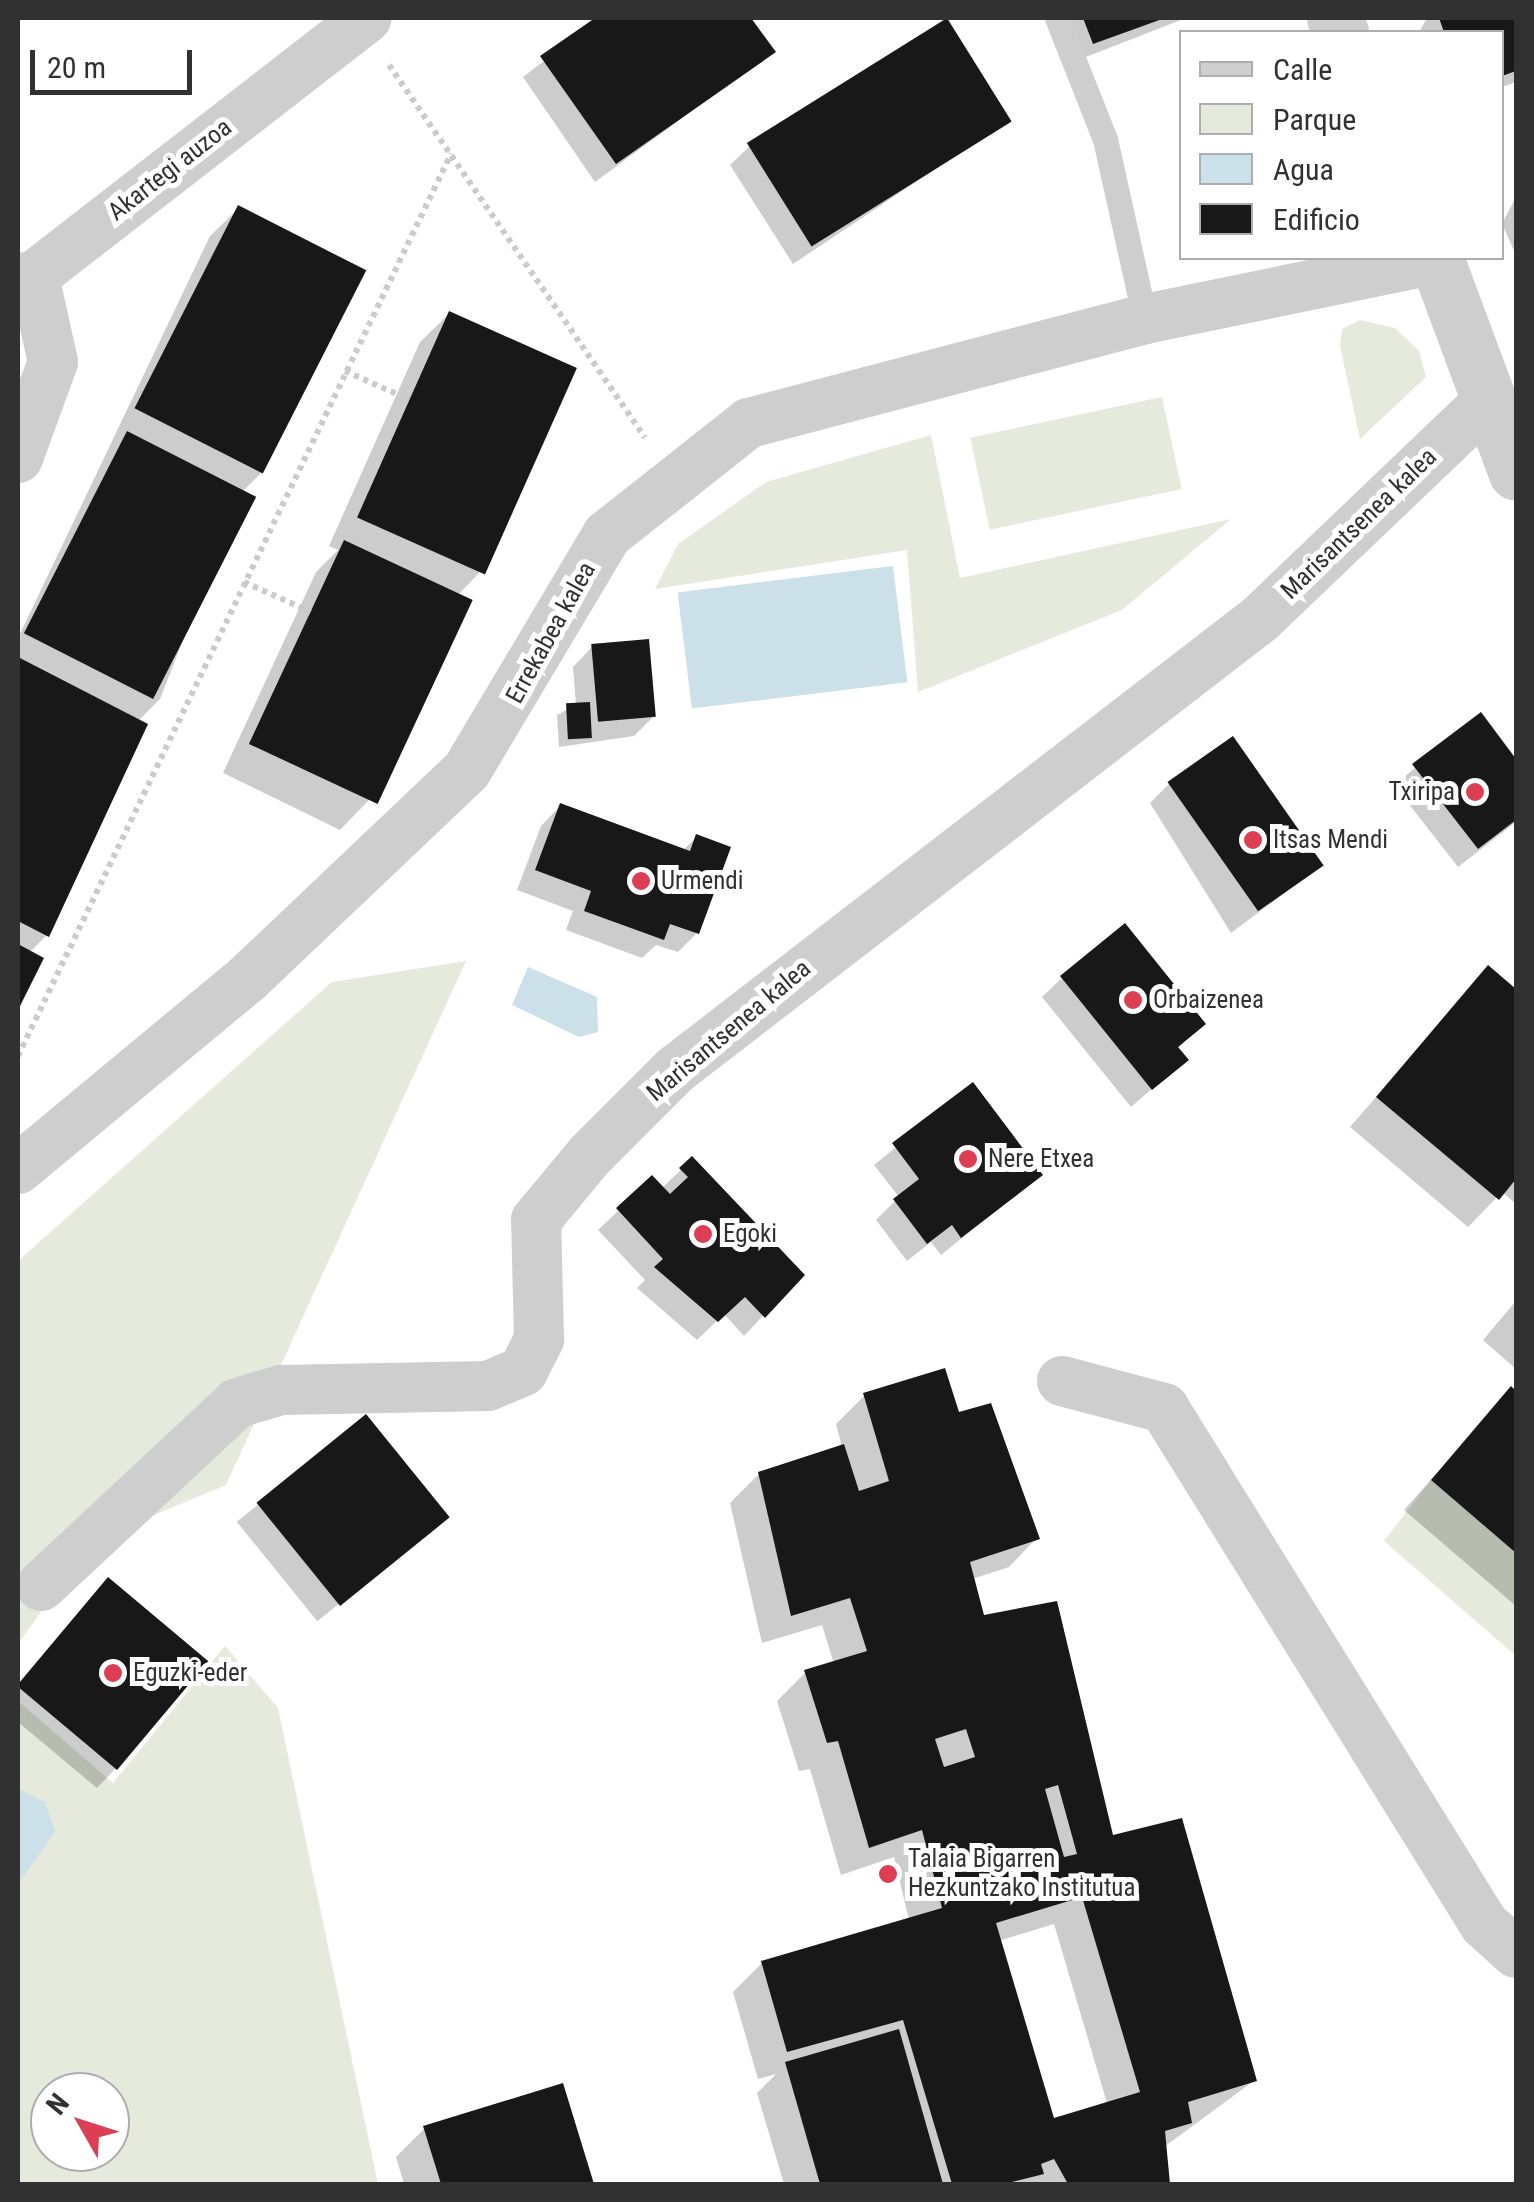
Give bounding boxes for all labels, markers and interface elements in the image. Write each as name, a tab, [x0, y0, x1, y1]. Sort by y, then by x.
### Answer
scale bar	[35, 30, 198, 92]
legend	[1179, 30, 1504, 260]
text: 20 m	[47, 50, 106, 85]
text: Calle	[1273, 52, 1332, 87]
text: Parque	[1273, 102, 1356, 137]
street label: Akartegi auzoa	[102, 113, 238, 227]
text: Agua	[1273, 152, 1334, 187]
text: Edificio	[1273, 202, 1360, 237]
street label: Marisantsenea kalea	[1275, 442, 1443, 606]
street label: Errekabea kalea	[500, 557, 602, 709]
place label: Txiripa	[1389, 777, 1455, 807]
marker: Txiripa	[1464, 781, 1486, 803]
place label: Itsas Mendi	[1273, 825, 1388, 855]
marker: Itsas Mendi	[1242, 829, 1264, 851]
place label: Urmendi	[661, 866, 743, 896]
marker: Urmendi	[630, 870, 652, 892]
street label: Marisantsenea kalea	[641, 954, 817, 1108]
place label: Orbaizenea	[1153, 985, 1264, 1015]
marker: Orbaizenea	[1122, 989, 1144, 1011]
place label: Nere Etxea	[988, 1144, 1094, 1174]
marker: Nere Etxea	[957, 1148, 979, 1170]
place label: Egoki	[723, 1219, 777, 1249]
marker: Egoki	[692, 1223, 714, 1245]
place label: Eguzki-eder	[133, 1658, 247, 1688]
marker: Eguzki-eder	[102, 1662, 124, 1684]
place label: Talaia Bigarren Hezkuntzako Institutua	[908, 1845, 1135, 1904]
marker: Talaia Bigarren Hezkuntzako Institutua	[877, 1863, 899, 1885]
north arrow	[30, 2072, 130, 2172]
text: N	[40, 2087, 76, 2121]

